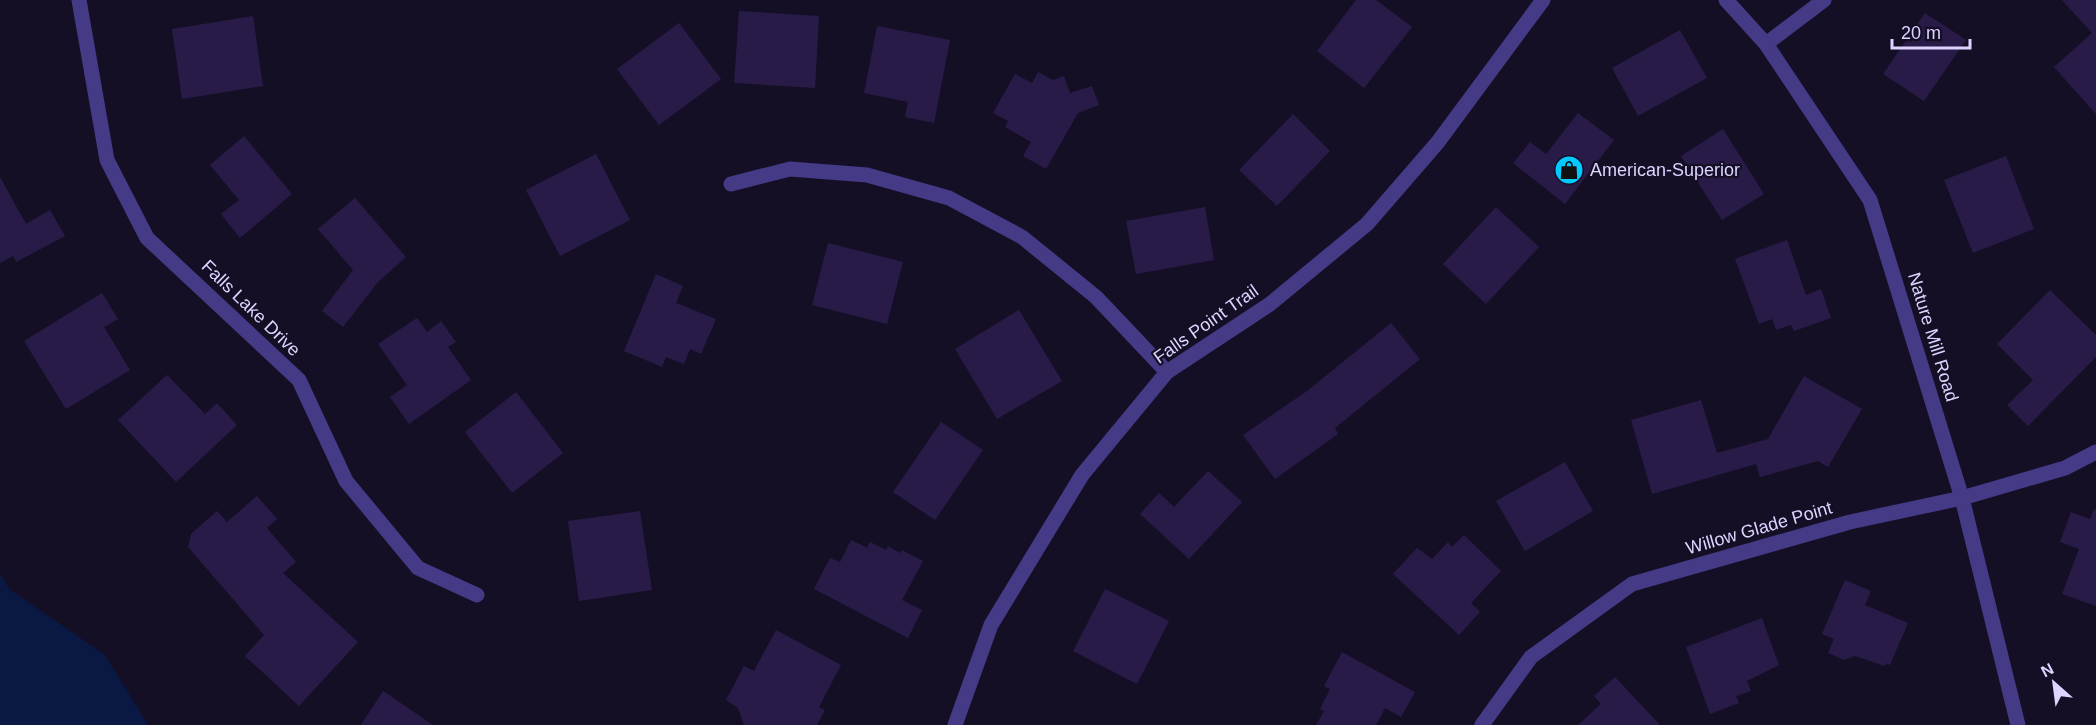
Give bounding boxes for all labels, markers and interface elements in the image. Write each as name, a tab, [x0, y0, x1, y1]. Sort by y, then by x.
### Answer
scale bar	[1892, 12, 1970, 50]
text: 20 m	[1901, 23, 1941, 43]
shop icon: American-Superior	[1553, 154, 1585, 186]
place label: American-Superior	[1590, 160, 1740, 180]
street label: Falls Lake Drive	[198, 256, 304, 360]
street label: Nature Mill Road	[1904, 270, 1962, 404]
street label: Falls Point Trail	[1150, 281, 1262, 367]
street label: Willow Glade Point	[1684, 498, 1834, 558]
north arrow	[2024, 653, 2084, 713]
text: N	[2038, 660, 2056, 680]

